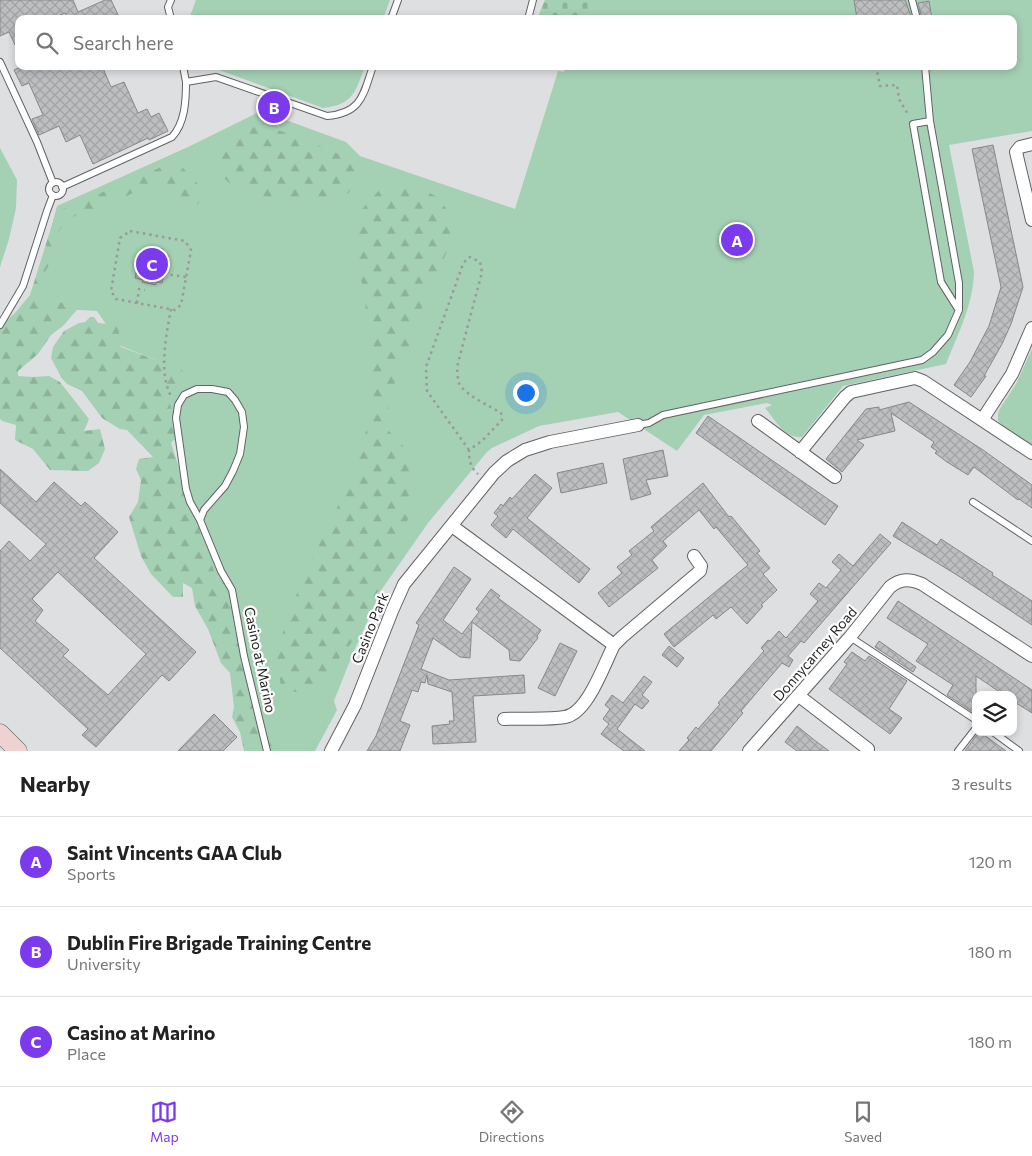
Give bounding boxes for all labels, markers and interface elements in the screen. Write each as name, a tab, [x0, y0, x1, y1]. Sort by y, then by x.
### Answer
search box	[15, 15, 1017, 70]
icon: search	[33, 29, 61, 57]
text: Search here	[73, 31, 173, 54]
pin: B	[258, 88, 290, 126]
pin: A	[721, 221, 753, 259]
pin: C	[136, 245, 168, 283]
your location	[513, 380, 539, 406]
street label: Casino Park	[348, 589, 392, 666]
street label: Donnycarney Road	[769, 603, 860, 704]
street label: Casino at Marino	[241, 605, 280, 714]
map controls	[972, 691, 1017, 736]
button: layers	[972, 691, 1017, 736]
text: Nearby	[20, 771, 90, 796]
text: 3 results	[951, 774, 1012, 793]
text: Saint Vincents GAA Club	[67, 841, 282, 864]
text: A	[30, 852, 42, 871]
text: 120 m	[969, 852, 1012, 871]
text: Sports	[67, 864, 116, 883]
text: Dublin Fire Brigade Training Centre	[67, 931, 371, 954]
text: B	[31, 942, 41, 961]
text: 180 m	[968, 942, 1012, 961]
text: University	[67, 954, 141, 973]
text: Casino at Marino	[67, 1021, 215, 1044]
text: C	[31, 1032, 41, 1051]
text: 180 m	[968, 1032, 1012, 1051]
text: Place	[67, 1044, 106, 1063]
tab: Map	[150, 1098, 179, 1145]
tab: Directions	[479, 1098, 544, 1145]
tab: Saved	[844, 1098, 882, 1145]

